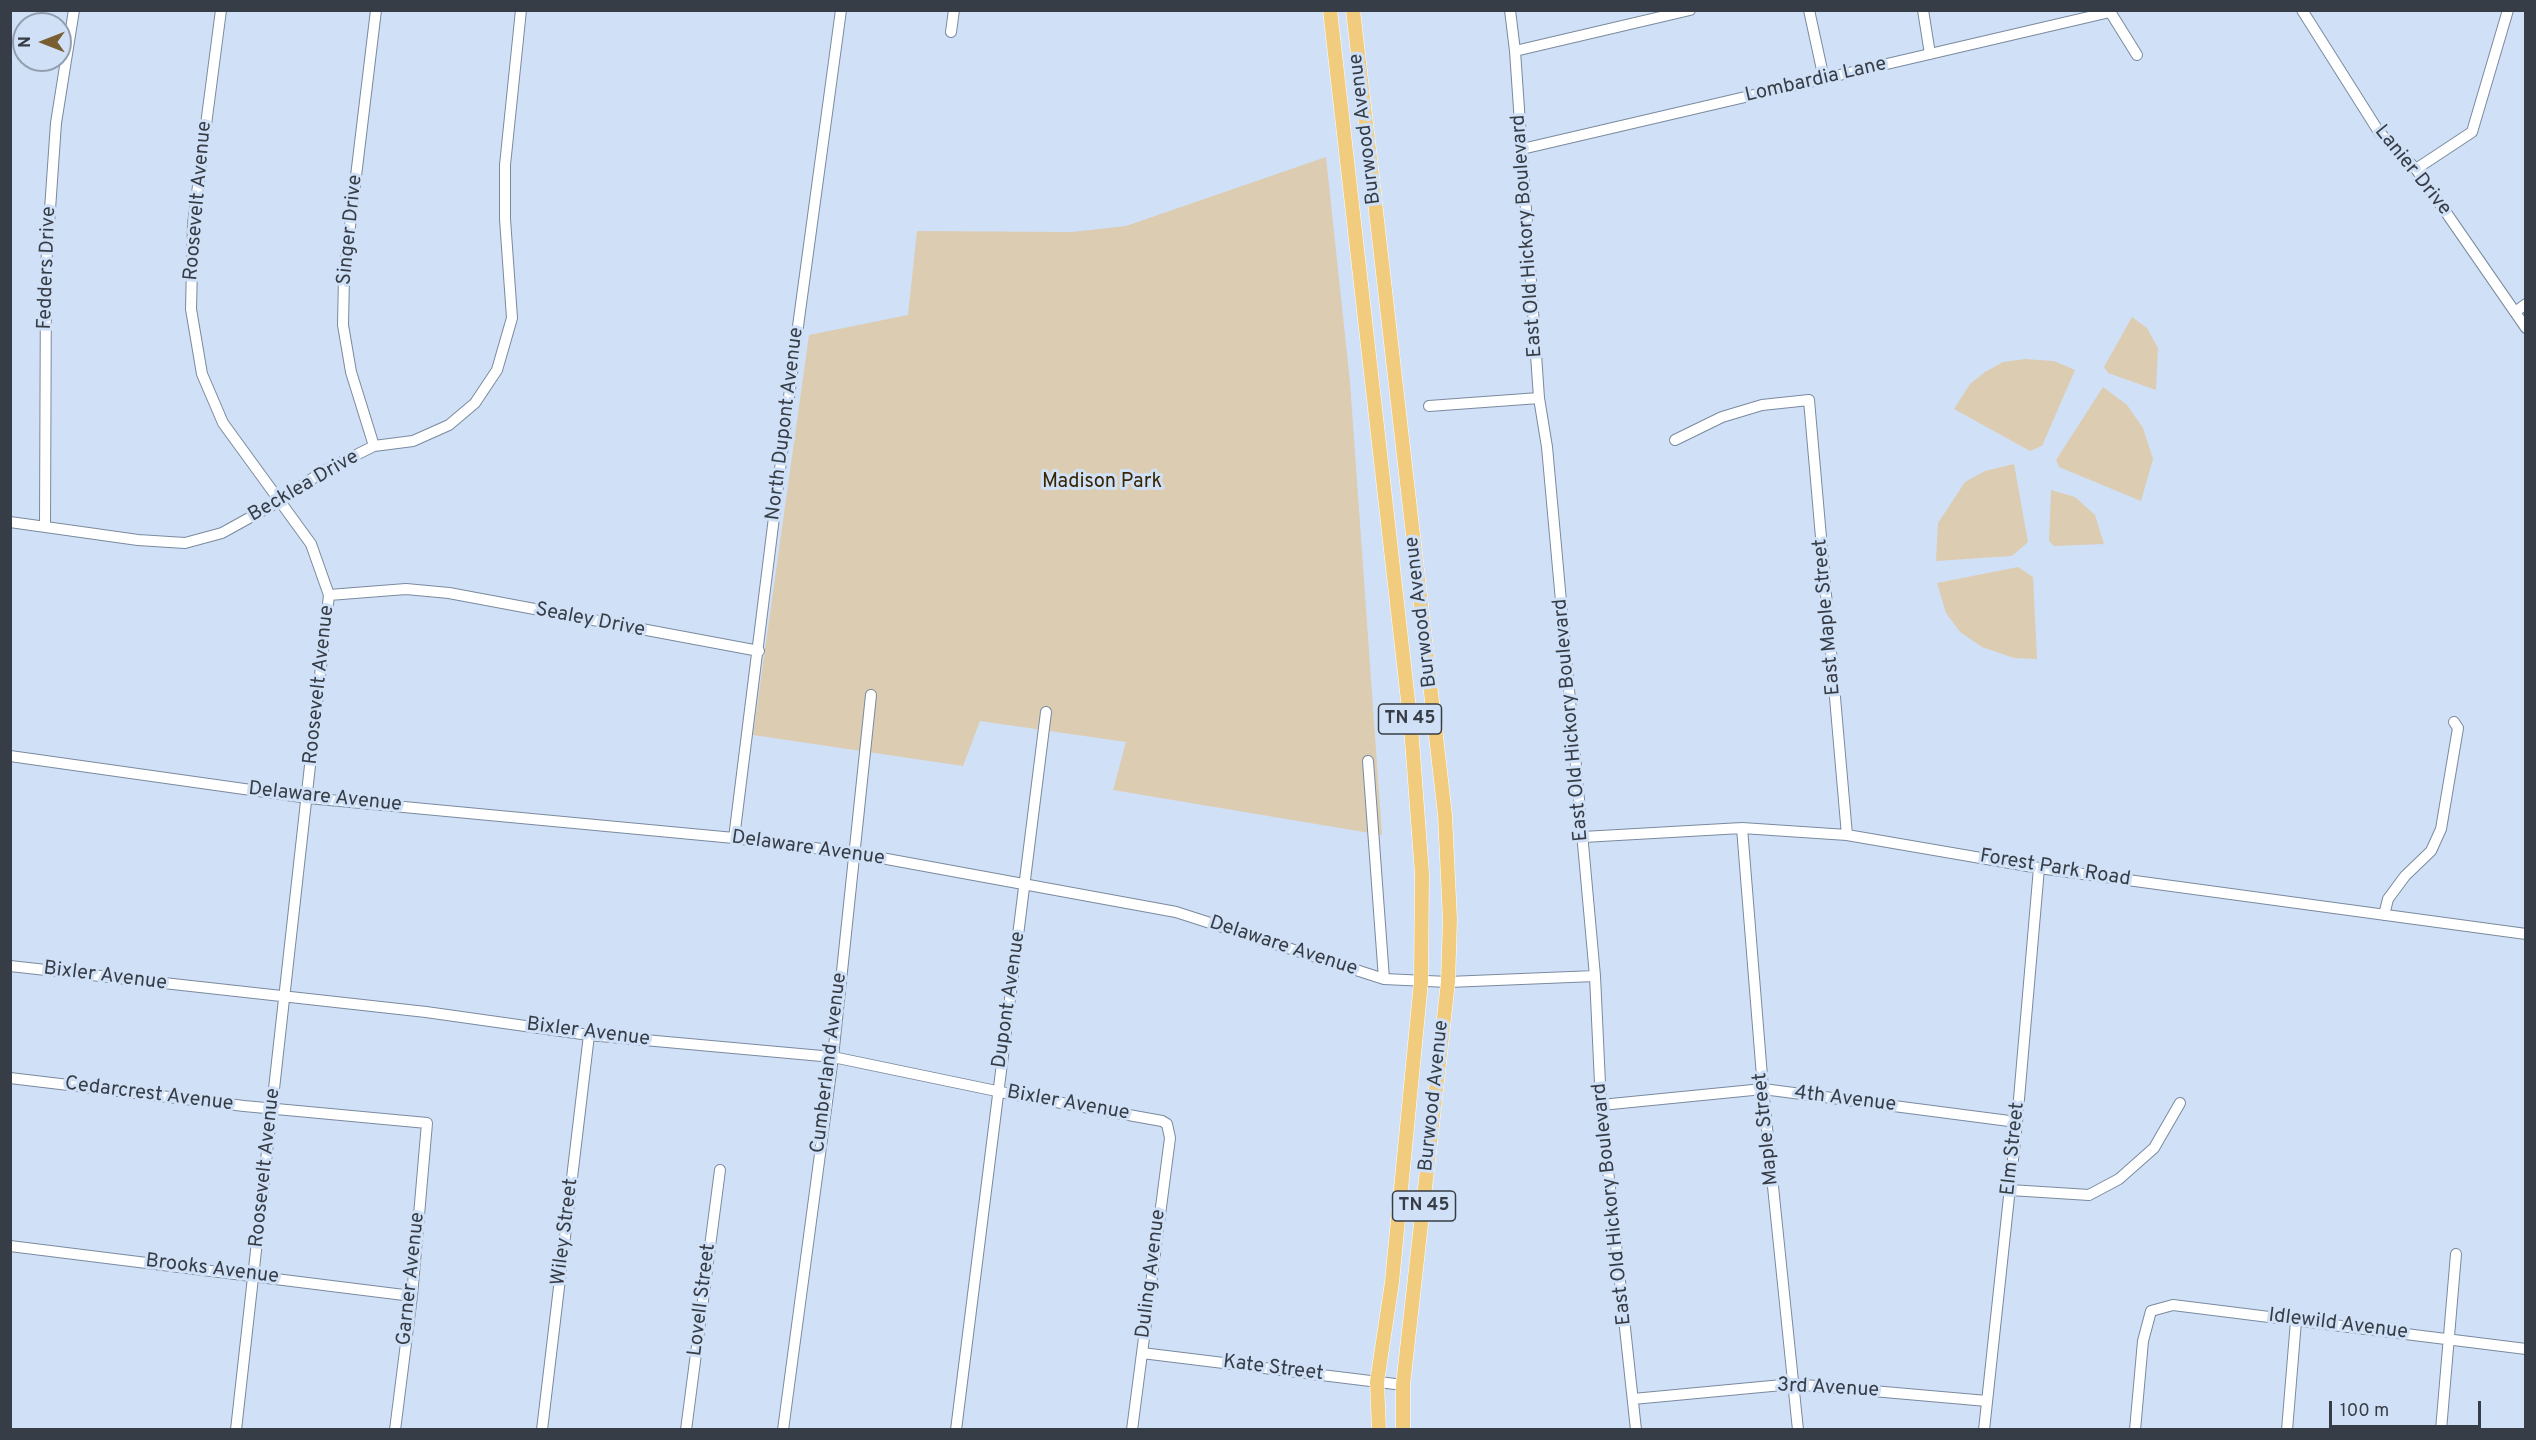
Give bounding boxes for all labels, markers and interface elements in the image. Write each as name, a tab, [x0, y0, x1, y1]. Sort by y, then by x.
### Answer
north arrow	[12, 12, 72, 72]
text: N	[16, 36, 36, 48]
street label: Burwood Avenue	[1345, 52, 1387, 206]
street label: Lombardia Lane	[1743, 53, 1889, 109]
street label: East Old Hickory Boulevard	[1508, 114, 1548, 358]
street label: Roosevelt Avenue	[180, 120, 218, 282]
street label: Lanier Drive	[2368, 121, 2456, 221]
street label: Singer Drive	[333, 174, 369, 286]
street label: Fedders Drive	[34, 206, 62, 330]
street label: North Dupont Avenue	[762, 326, 810, 522]
street label: Becklea Drive	[245, 446, 363, 528]
park label: Madison Park	[1042, 471, 1162, 495]
street label: Burwood Avenue	[1401, 535, 1443, 689]
street label: East Maple Street	[1809, 538, 1847, 696]
street label: East Old Hickory Boulevard	[1549, 598, 1595, 842]
street label: Sealey Drive	[533, 599, 647, 643]
street label: Roosevelt Avenue	[300, 604, 340, 766]
road number: TN 45	[1378, 704, 1442, 734]
street label: Delaware Avenue	[247, 778, 403, 818]
street label: Delaware Avenue	[730, 826, 886, 872]
street label: Forest Park Road	[1978, 845, 2132, 893]
street label: Delaware Avenue	[1206, 912, 1360, 982]
street label: Dupont Avenue	[989, 930, 1031, 1070]
street label: Bixler Avenue	[42, 958, 168, 996]
street label: Cumberland Avenue	[807, 971, 853, 1155]
street label: Bixler Avenue	[525, 1014, 651, 1052]
street label: Burwood Avenue	[1415, 1019, 1455, 1173]
street label: Maple Street	[1749, 1071, 1785, 1187]
street label: Cedarcrest Avenue	[63, 1073, 235, 1117]
street label: Bixler Avenue	[1005, 1081, 1131, 1127]
street label: East Old Hickory Boulevard	[1588, 1082, 1638, 1326]
street label: 4th Avenue	[1793, 1082, 1897, 1118]
street label: Roosevelt Avenue	[246, 1087, 286, 1249]
street label: Elm Street	[1997, 1101, 2031, 1197]
street label: Wiley Street	[548, 1177, 584, 1287]
road number: TN 45	[1392, 1191, 1456, 1221]
street label: Duling Avenue	[1132, 1208, 1172, 1340]
street label: Garner Avenue	[393, 1211, 431, 1347]
street label: Lovell Street	[684, 1242, 722, 1358]
street label: Brooks Avenue	[144, 1250, 280, 1290]
street label: Idlewild Avenue	[2267, 1305, 2409, 1345]
street label: Kate Street	[1221, 1351, 1325, 1387]
street label: 3rd Avenue	[1776, 1374, 1880, 1404]
scale bar	[2332, 1389, 2484, 1427]
text: 100 m	[2340, 1400, 2389, 1423]

